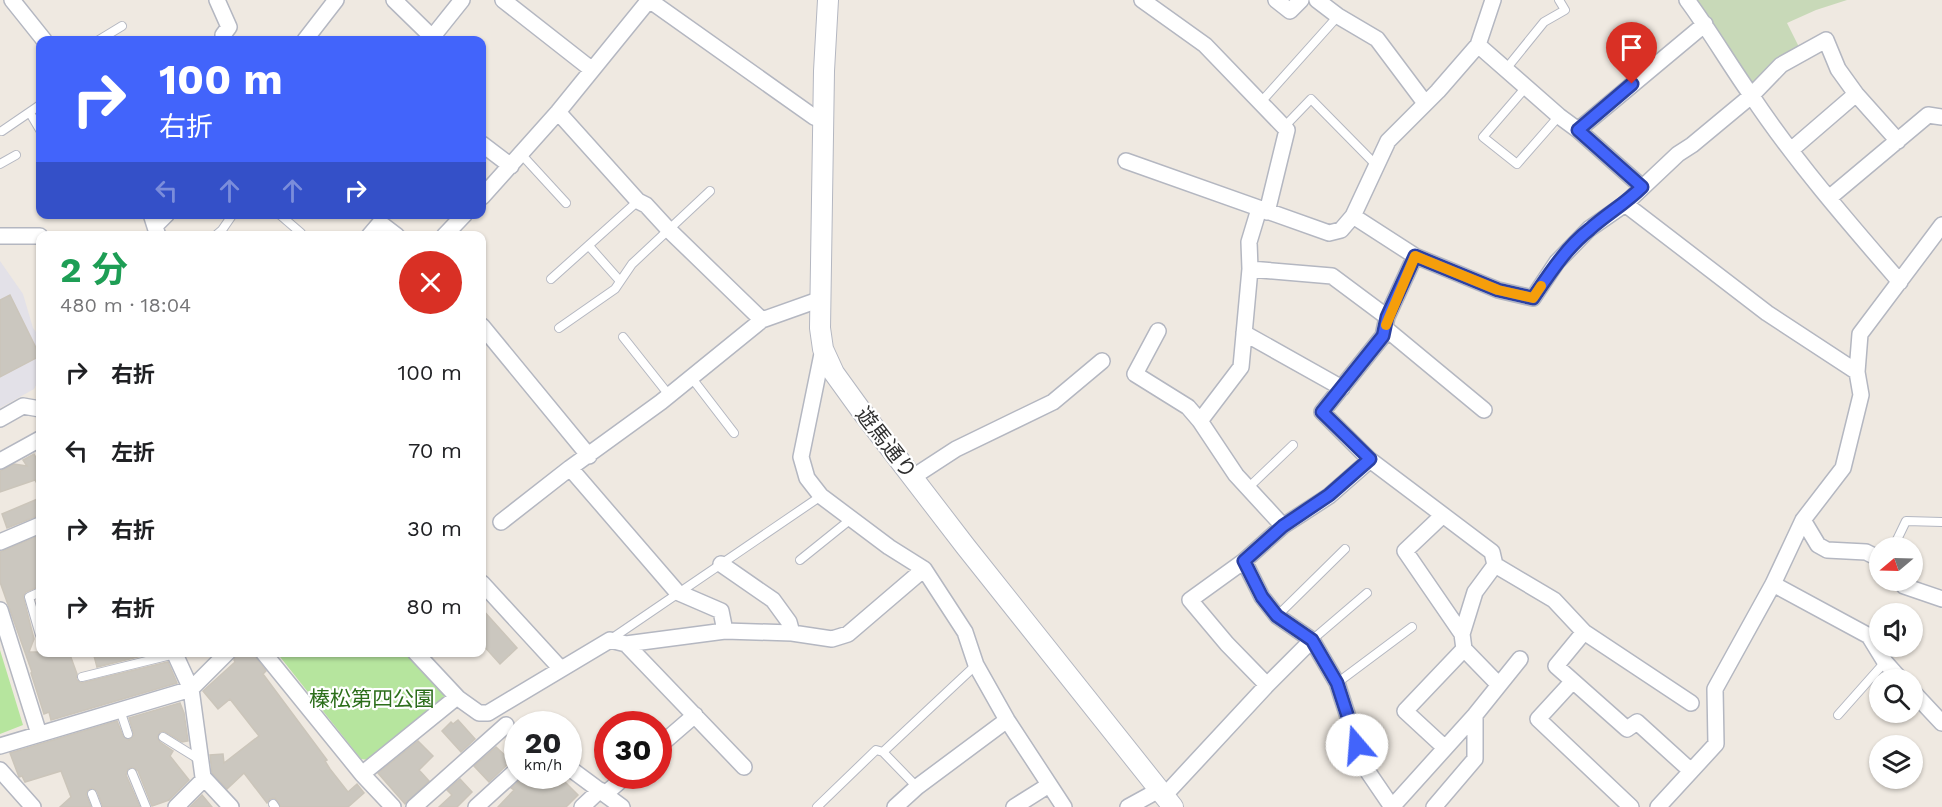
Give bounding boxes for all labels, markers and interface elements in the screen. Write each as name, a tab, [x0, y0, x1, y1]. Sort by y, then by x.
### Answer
pin	[1606, 22, 1657, 84]
icon: arrive	[1615, 31, 1648, 64]
text: 100 m	[159, 55, 283, 104]
icon: right	[60, 60, 138, 138]
text: 右折	[159, 111, 213, 143]
icon: left	[150, 174, 183, 207]
icon: ahead	[213, 174, 246, 207]
icon: ahead	[276, 174, 309, 207]
icon: right	[339, 174, 372, 207]
text: 2 分	[60, 249, 128, 291]
button: close	[399, 251, 462, 314]
text: 480 m · 18:04	[60, 293, 191, 317]
icon: right	[60, 356, 93, 389]
text: 100 m	[398, 360, 462, 385]
text: 右折	[111, 362, 155, 387]
street label: 遊馬通り	[851, 402, 922, 483]
icon: left	[60, 434, 93, 467]
text: 70 m	[408, 438, 462, 463]
text: 左折	[111, 440, 155, 465]
icon: right	[60, 512, 93, 545]
text: 30 m	[407, 516, 462, 541]
text: 右折	[111, 518, 155, 543]
north arrow	[1869, 537, 1923, 591]
map controls	[1869, 537, 1923, 789]
icon: right	[60, 590, 93, 623]
text: 80 m	[406, 594, 462, 619]
text: 右折	[111, 596, 155, 621]
button: sound	[1869, 603, 1923, 657]
button: search	[1869, 669, 1923, 723]
park label: 榛松第四公園	[309, 686, 435, 711]
speed limit sign: 30	[594, 711, 672, 789]
position arrow	[1325, 713, 1389, 777]
text: 20	[524, 725, 562, 760]
button: layers	[1869, 735, 1923, 789]
text: km/h	[524, 756, 562, 774]

